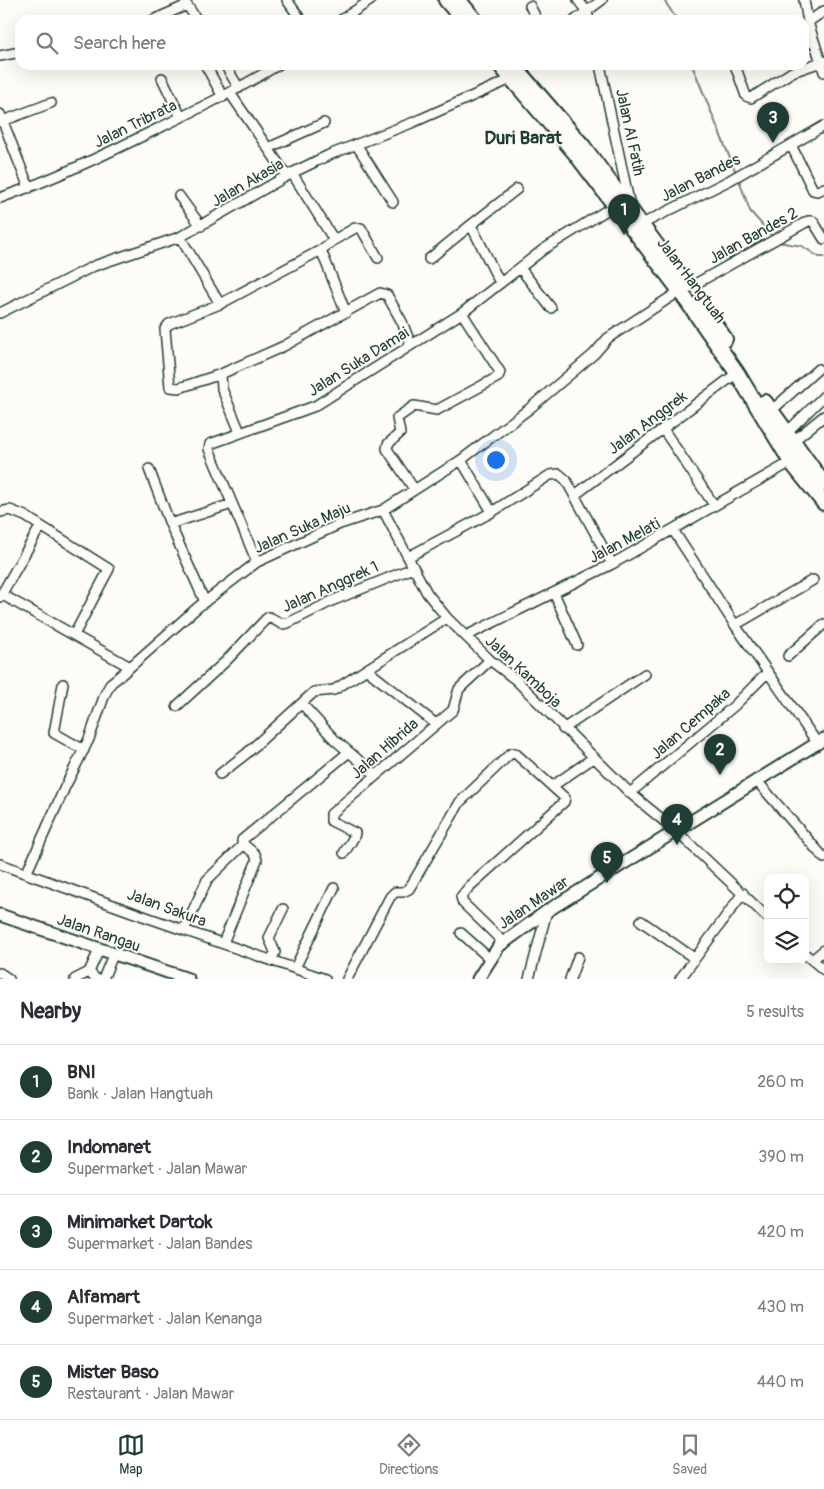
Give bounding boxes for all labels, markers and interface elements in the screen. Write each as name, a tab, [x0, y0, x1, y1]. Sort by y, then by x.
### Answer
search box	[15, 15, 809, 70]
icon: search	[33, 29, 61, 57]
text: Search here	[73, 31, 166, 55]
street label: Jalan Al Fatih	[611, 87, 649, 178]
street label: Jalan Tribrata	[91, 95, 180, 153]
pin: 3	[757, 102, 789, 143]
district label: Duri Barat	[484, 126, 563, 150]
street label: Jalan Bandes	[657, 149, 744, 206]
street label: Jalan Akasia	[208, 154, 287, 212]
pin: 1	[608, 194, 640, 235]
street label: Jalan Bandes 2	[705, 203, 802, 269]
street label: Jalan Hangtuah	[653, 234, 730, 327]
street label: Jalan Suka Damai	[304, 323, 413, 401]
street label: Jalan Anggrek	[604, 386, 691, 459]
your location	[483, 447, 509, 473]
street label: Jalan Suka Maju	[251, 498, 354, 558]
street label: Jalan Melati	[585, 514, 664, 568]
street label: Jalan Anggrek 1	[279, 557, 382, 617]
street label: Jalan Kamboja	[481, 631, 566, 712]
street label: Jalan Cempaka	[647, 684, 735, 764]
street label: Jalan Hibrida	[347, 714, 423, 784]
pin: 2	[704, 734, 736, 775]
pin: 4	[661, 804, 693, 845]
pin: 5	[591, 842, 623, 883]
street label: Jalan Mawar	[494, 872, 573, 934]
map controls	[764, 874, 809, 964]
button: locate	[764, 874, 809, 919]
street label: Jalan Sakura	[124, 884, 209, 932]
street label: Jalan Rangau	[54, 909, 143, 957]
button: layers	[764, 919, 809, 964]
text: Nearby	[20, 998, 81, 1025]
text: 5 results	[746, 1002, 804, 1022]
text: BNI	[67, 1060, 96, 1084]
text: 1	[33, 1072, 39, 1092]
text: 260 m	[757, 1072, 804, 1092]
text: Bank · Jalan Hangtuah	[67, 1084, 213, 1104]
text: Indomaret	[67, 1135, 151, 1159]
text: 2	[32, 1147, 40, 1167]
text: 390 m	[758, 1147, 804, 1167]
text: Supermarket · Jalan Mawar	[67, 1159, 247, 1179]
text: Minimarket Dartok	[67, 1210, 212, 1234]
text: 3	[32, 1222, 40, 1242]
text: 420 m	[757, 1222, 804, 1242]
text: Supermarket · Jalan Bandes	[67, 1234, 253, 1254]
text: Alfamart	[67, 1285, 140, 1309]
text: 4	[31, 1297, 41, 1317]
text: 430 m	[757, 1297, 804, 1317]
text: Supermarket · Jalan Kenanga	[67, 1309, 262, 1329]
text: Mister Baso	[67, 1360, 159, 1384]
text: 5	[32, 1372, 40, 1392]
text: 440 m	[757, 1372, 804, 1392]
text: Restaurant · Jalan Mawar	[67, 1384, 234, 1404]
tab: Map	[117, 1431, 145, 1478]
tab: Directions	[379, 1431, 438, 1478]
tab: Saved	[672, 1431, 707, 1478]

